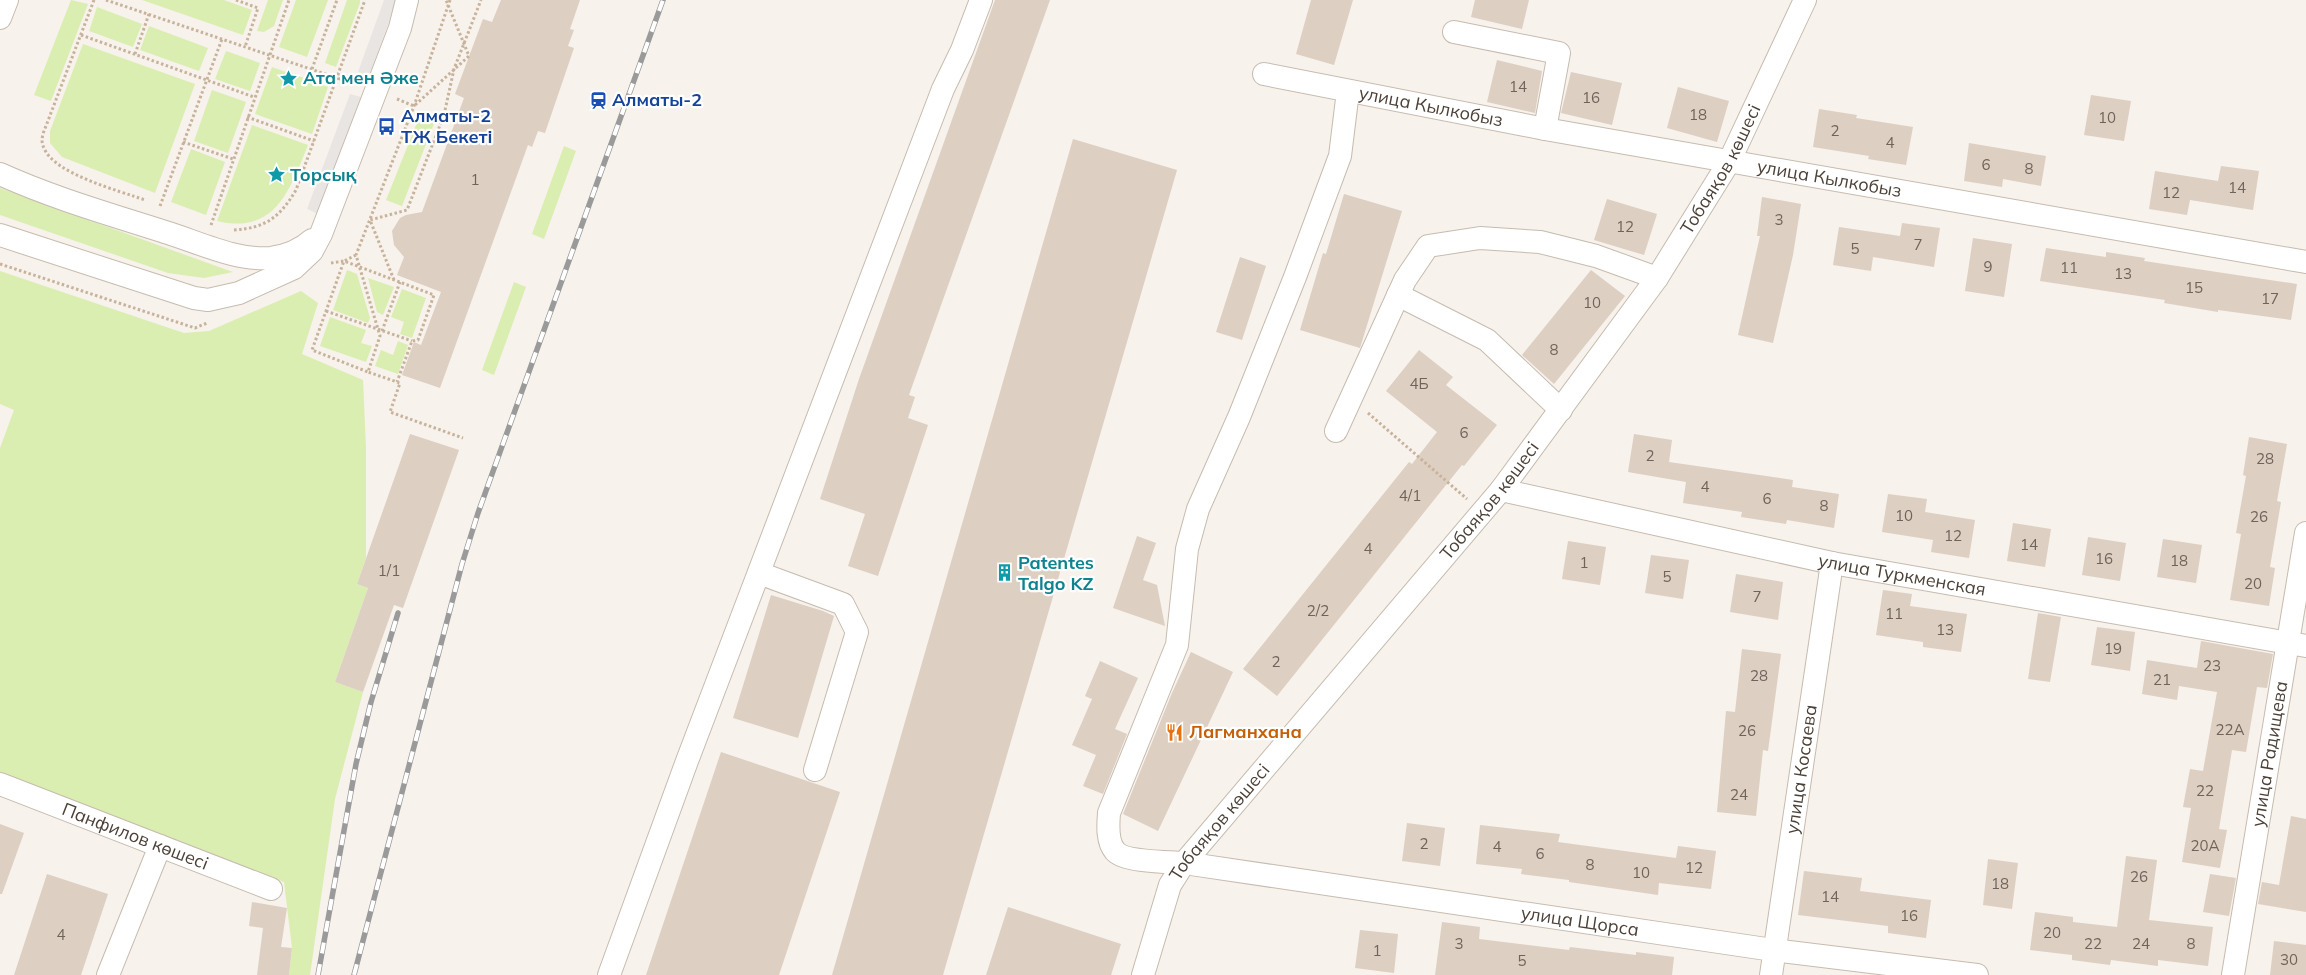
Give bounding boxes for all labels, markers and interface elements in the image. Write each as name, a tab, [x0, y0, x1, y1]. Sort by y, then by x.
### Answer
place label: Ата мен Әже	[303, 66, 419, 89]
place icon: Ата мен Әже	[279, 68, 299, 88]
house number: 14	[1509, 77, 1527, 96]
street label: улица Кылкобыз	[1357, 81, 1505, 131]
place label: Алматы-2	[612, 88, 702, 111]
house number: 16	[1582, 88, 1600, 107]
station icon: Алматы-2	[588, 90, 608, 110]
street label: Тобаяқов көшесі	[1675, 100, 1765, 238]
place label: Алматы-2 ТЖ Бекеті	[401, 104, 492, 148]
house number: 18	[1689, 105, 1707, 124]
house number: 10	[2098, 108, 2116, 127]
bus stop icon: Алматы-2 ТЖ Бекеті	[377, 116, 397, 136]
house number: 2	[1830, 121, 1840, 140]
house number: 4	[1885, 133, 1895, 152]
street label: улица Кылкобыз	[1755, 154, 1903, 202]
house number: 6	[1981, 155, 1991, 174]
house number: 8	[2024, 159, 2034, 178]
place label: Торсық	[290, 163, 357, 186]
place icon: Торсық	[266, 165, 286, 185]
house number: 1	[470, 170, 480, 189]
house number: 14	[2228, 178, 2246, 197]
house number: 12	[2162, 183, 2180, 202]
house number: 3	[1774, 210, 1784, 229]
house number: 12	[1616, 217, 1634, 236]
house number: 7	[1913, 235, 1923, 254]
house number: 5	[1850, 239, 1860, 258]
house number: 9	[1983, 257, 1993, 276]
house number: 11	[2060, 258, 2078, 277]
house number: 13	[2114, 264, 2132, 283]
house number: 15	[2185, 278, 2203, 297]
house number: 17	[2261, 289, 2279, 308]
house number: 10	[1583, 293, 1601, 312]
house number: 8	[1549, 340, 1559, 359]
house number: 4Б	[1409, 374, 1429, 393]
house number: 6	[1459, 423, 1469, 442]
street label: Тобаяқов көшесі	[1435, 437, 1544, 564]
house number: 2	[1645, 446, 1655, 465]
house number: 28	[2256, 449, 2274, 468]
house number: 4	[1700, 477, 1710, 496]
house number: 4/1	[1399, 486, 1421, 505]
house number: 6	[1762, 489, 1772, 508]
house number: 8	[1819, 496, 1829, 515]
house number: 10	[1895, 506, 1913, 525]
house number: 26	[2250, 507, 2268, 526]
house number: 12	[1944, 526, 1962, 545]
house number: 14	[2020, 535, 2038, 554]
house number: 4	[1363, 539, 1373, 558]
street label: улица Туркменская	[1816, 548, 1988, 601]
house number: 16	[2095, 549, 2113, 568]
place label: Patentes Talgo KZ	[1018, 551, 1094, 595]
house number: 18	[2170, 551, 2188, 570]
house number: 1	[1579, 553, 1589, 572]
house number: 1/1	[378, 561, 400, 580]
building icon: Patentes Talgo KZ	[994, 563, 1014, 583]
house number: 5	[1662, 567, 1672, 586]
house number: 20	[2244, 574, 2262, 593]
house number: 7	[1752, 587, 1762, 606]
house number: 2/2	[1307, 601, 1329, 620]
house number: 11	[1885, 604, 1903, 623]
house number: 13	[1936, 620, 1954, 639]
house number: 19	[2104, 639, 2122, 658]
house number: 2	[1271, 652, 1281, 671]
house number: 23	[2203, 656, 2221, 675]
house number: 28	[1750, 666, 1768, 685]
house number: 21	[2153, 670, 2171, 689]
street label: улица Радищева	[2246, 679, 2292, 829]
street label: улица Косаева	[1780, 703, 1822, 835]
place label: Лагманхана	[1189, 720, 1302, 743]
house number: 22А	[2215, 720, 2245, 739]
house number: 26	[1738, 721, 1756, 740]
restaurant icon: Лагманхана	[1165, 722, 1185, 742]
street label: Тобаяқов көшесі	[1164, 759, 1274, 885]
house number: 22	[2196, 781, 2214, 800]
house number: 24	[1730, 785, 1748, 804]
street label: Панфилов көшесі	[59, 797, 212, 875]
house number: 2	[1419, 834, 1429, 853]
house number: 20А	[2190, 836, 2220, 855]
house number: 4	[1492, 837, 1502, 856]
house number: 6	[1535, 844, 1545, 863]
house number: 8	[1585, 855, 1595, 874]
house number: 12	[1685, 858, 1703, 877]
house number: 10	[1632, 863, 1650, 882]
house number: 26	[2130, 867, 2148, 886]
house number: 18	[1991, 874, 2009, 893]
house number: 14	[1821, 887, 1839, 906]
street label: улица Щорса	[1519, 901, 1640, 941]
house number: 16	[1900, 906, 1918, 925]
house number: 20	[2043, 923, 2061, 942]
house number: 4	[56, 925, 66, 944]
house number: 3	[1454, 934, 1464, 953]
house number: 22	[2084, 934, 2102, 953]
house number: 24	[2132, 934, 2150, 953]
house number: 8	[2186, 934, 2196, 953]
house number: 1	[1372, 941, 1382, 960]
house number: 30	[2280, 950, 2298, 969]
house number: 5	[1517, 951, 1527, 970]

